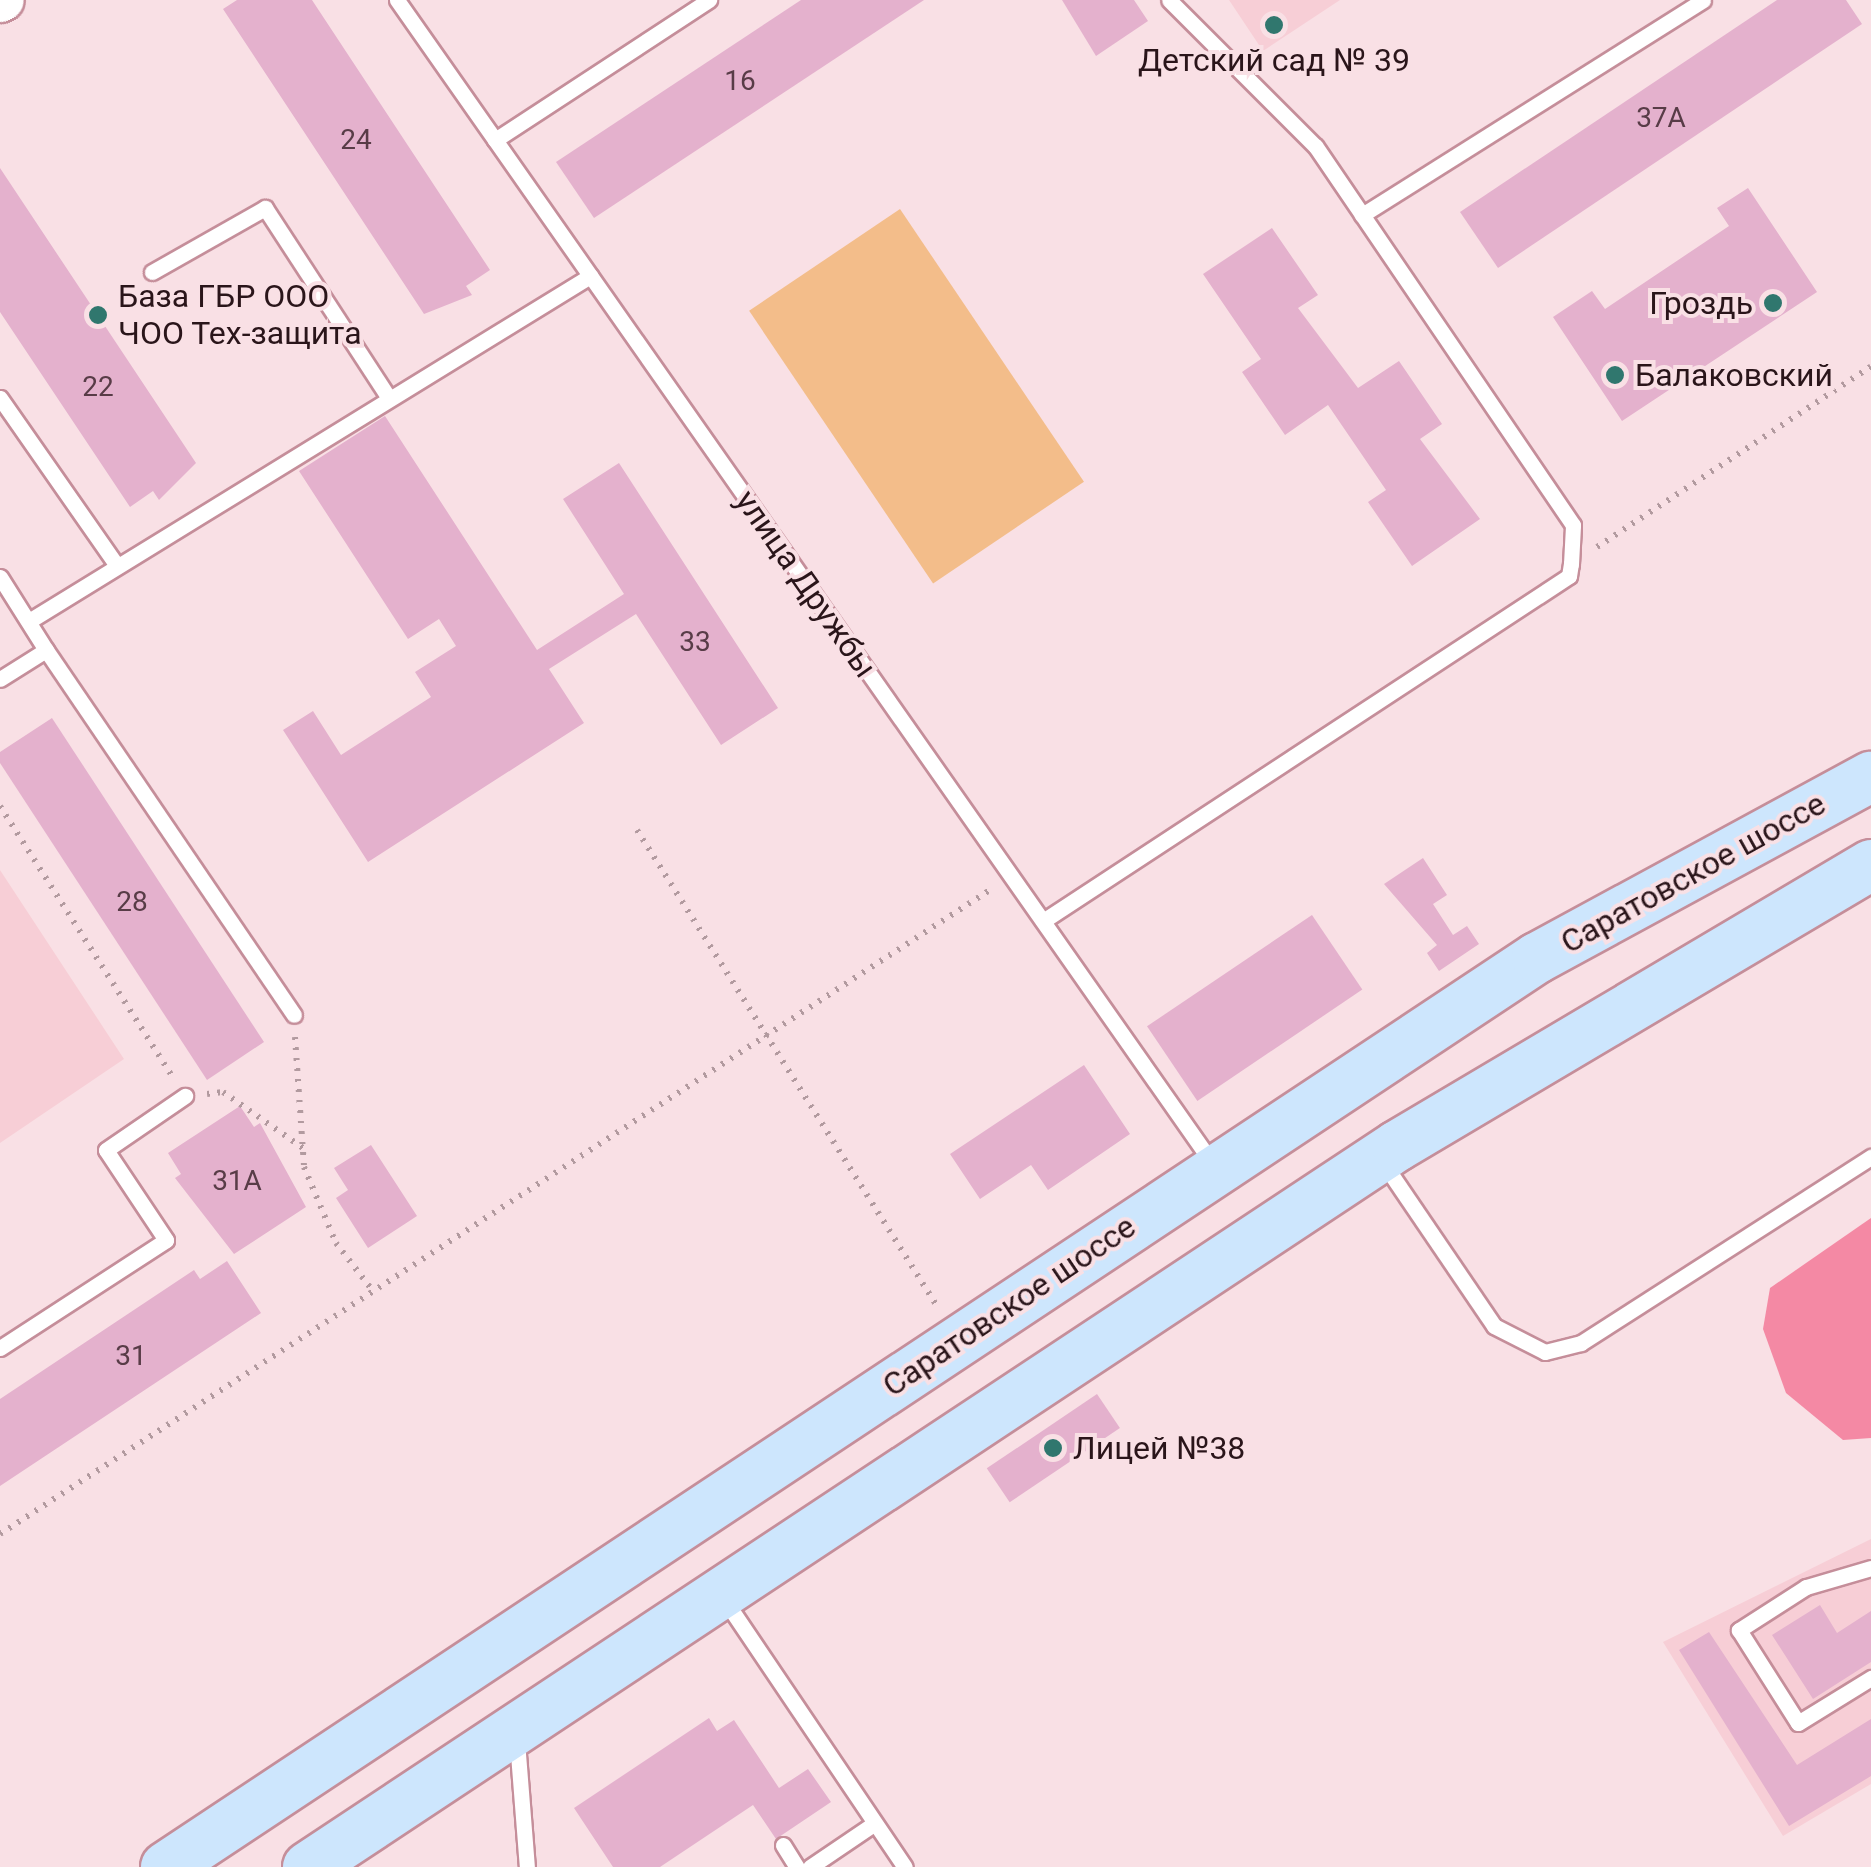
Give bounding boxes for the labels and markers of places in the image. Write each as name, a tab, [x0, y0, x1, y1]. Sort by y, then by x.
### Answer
marker: Детский сад № 39	[1263, 14, 1285, 36]
place label: Детский сад № 39	[1138, 41, 1410, 79]
place label: База ГБР ООО ЧОО Тех-защита	[118, 278, 362, 353]
place label: Гроздь	[1649, 284, 1753, 322]
marker: Гроздь	[1762, 292, 1784, 314]
marker: База ГБР ООО ЧОО Тех-защита	[87, 304, 109, 326]
place label: Балаковский	[1635, 356, 1833, 394]
marker: Балаковский	[1604, 364, 1626, 386]
place label: Лицей №38	[1073, 1429, 1245, 1467]
marker: Лицей №38	[1042, 1437, 1064, 1459]

